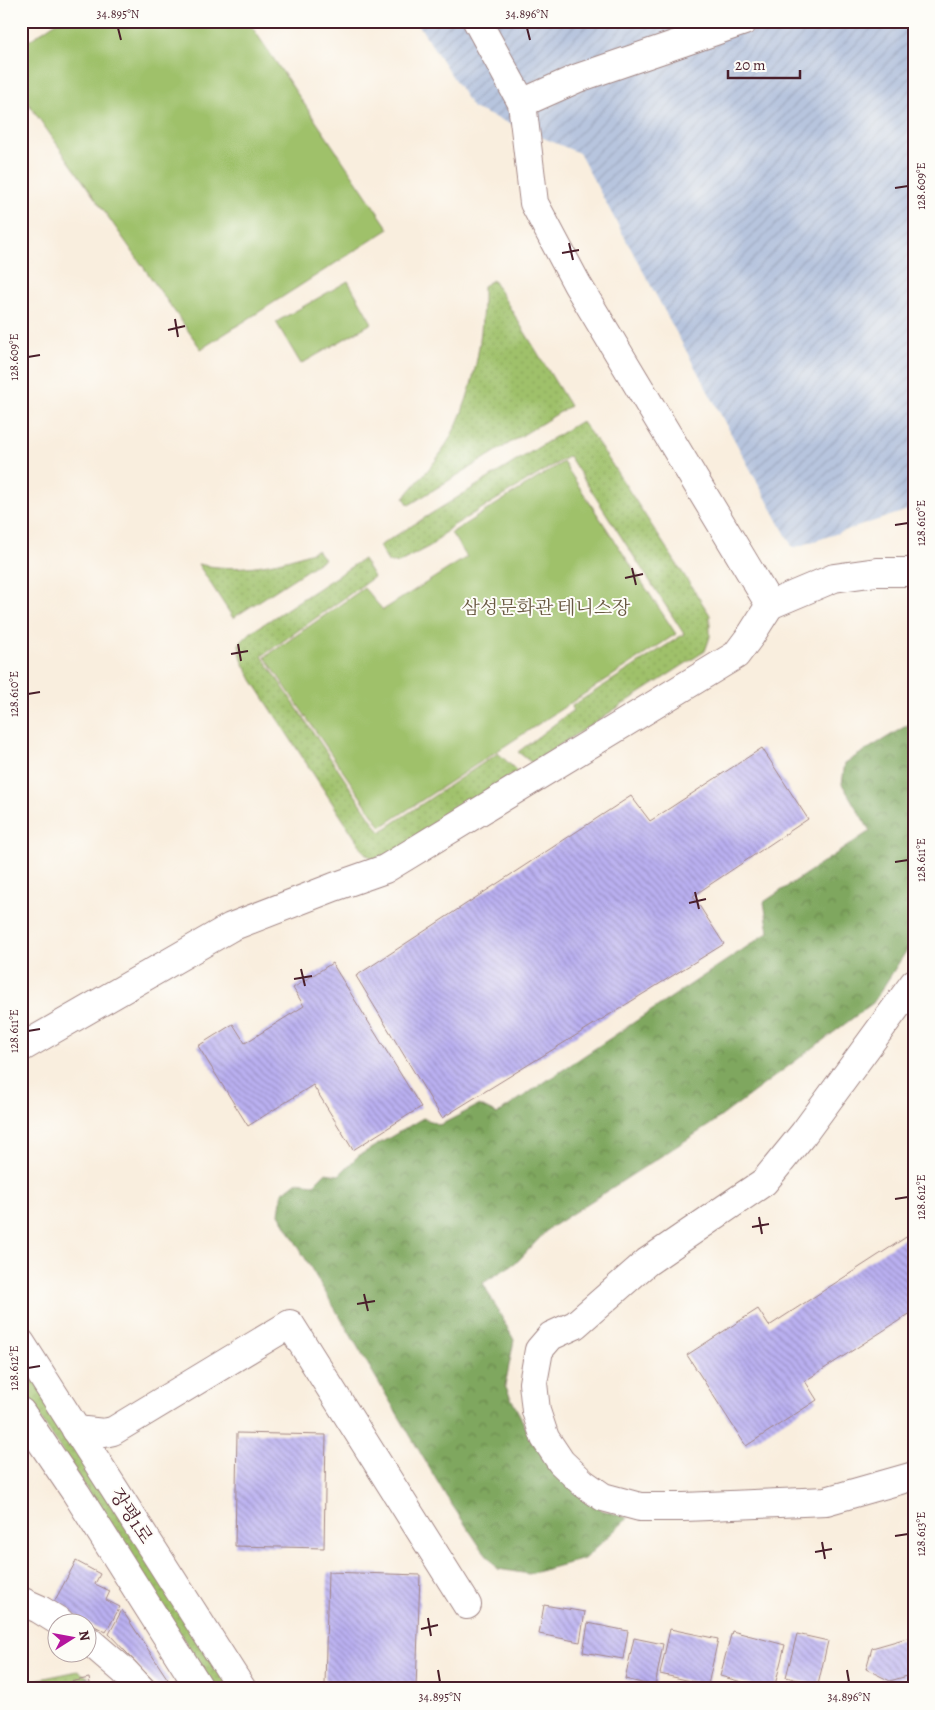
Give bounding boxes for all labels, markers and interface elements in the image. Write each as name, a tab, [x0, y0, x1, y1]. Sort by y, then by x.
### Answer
text: 34.895°N	[97, 6, 140, 22]
text: 34.896°N	[505, 6, 549, 22]
scale bar	[728, 48, 800, 80]
text: 20 m	[735, 55, 766, 75]
text: 128.609°E	[913, 162, 929, 210]
text: 128.609°E	[6, 333, 22, 381]
text: 128.610°E	[913, 500, 929, 546]
park label: 삼성문화관 테니스장	[462, 595, 631, 621]
text: 128.610°E	[6, 671, 22, 717]
text: 128.611°E	[913, 838, 929, 882]
text: 128.611°E	[6, 1009, 22, 1053]
text: 128.612°E	[913, 1174, 929, 1220]
text: 128.612°E	[6, 1345, 22, 1391]
street label: 장평1로	[103, 1483, 159, 1549]
text: 128.613°E	[913, 1512, 929, 1556]
north arrow	[48, 1612, 98, 1662]
text: N	[74, 1629, 95, 1642]
text: 34.895°N	[419, 1689, 462, 1705]
text: 34.896°N	[827, 1689, 871, 1705]

